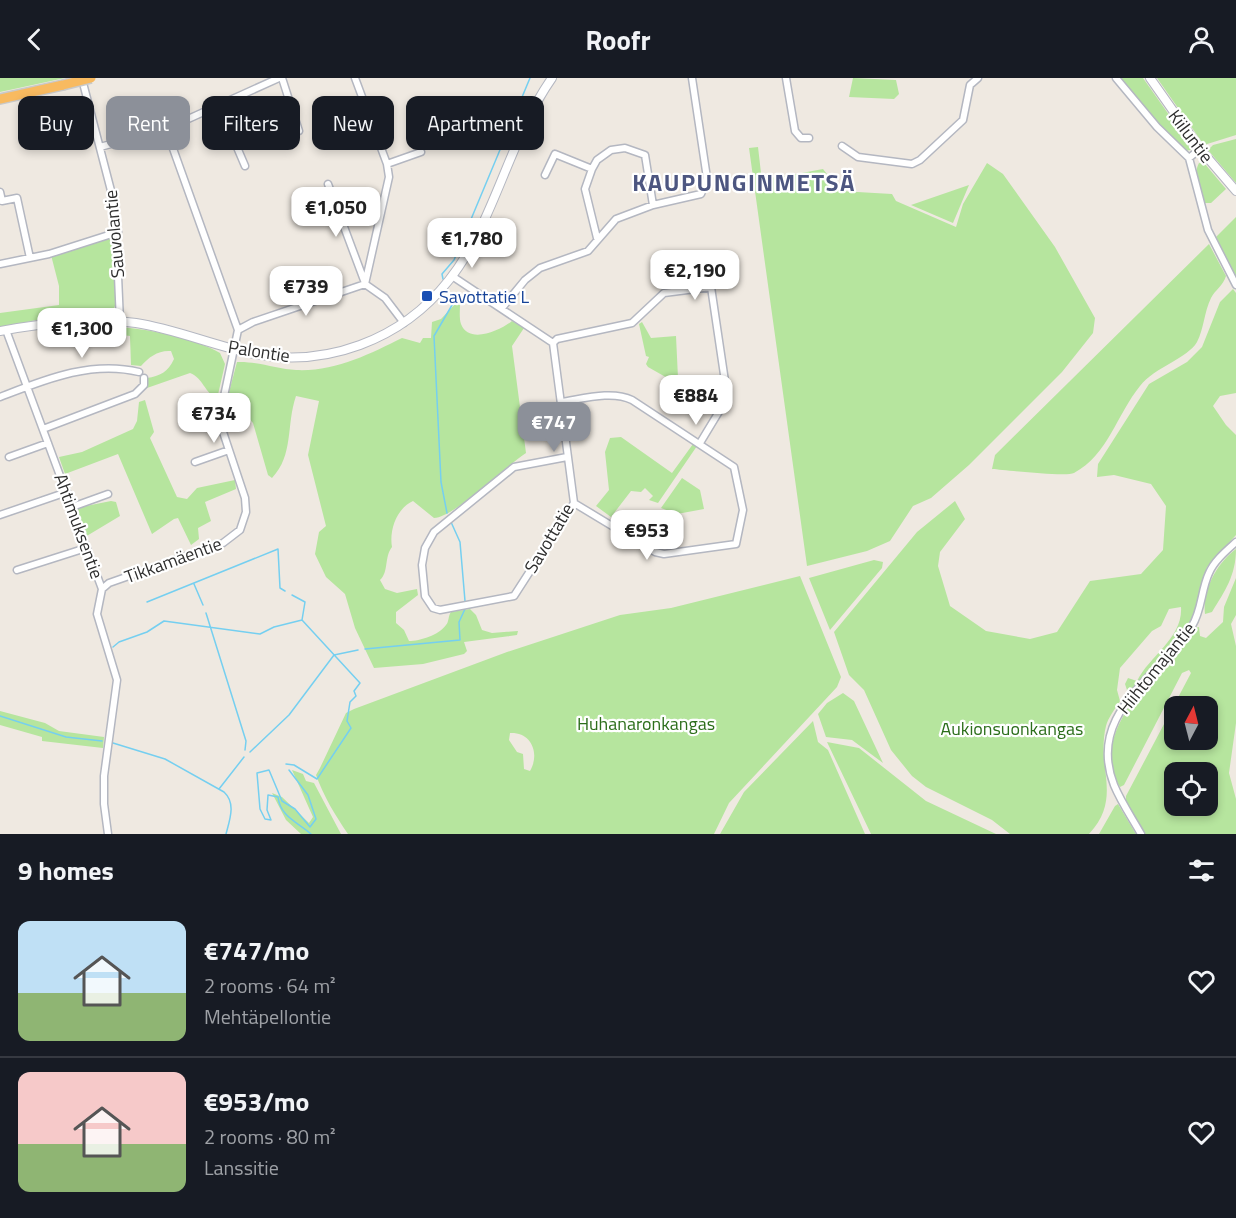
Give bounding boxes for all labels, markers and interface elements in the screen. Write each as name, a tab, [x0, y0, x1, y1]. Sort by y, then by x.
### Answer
text: Roofr	[586, 19, 650, 60]
icon: back	[18, 23, 51, 56]
icon: person	[1185, 23, 1218, 56]
chip: Buy	[18, 96, 94, 150]
chip: Rent	[106, 96, 190, 150]
chip: Filters	[202, 96, 300, 150]
chip: New	[312, 96, 394, 150]
chip: Apartment	[406, 96, 544, 150]
street label: Kiiluntie	[1162, 104, 1220, 168]
district label: KAUPUNGINMETSÄ	[632, 164, 856, 200]
pin: €1,050	[287, 187, 385, 238]
street label: Sauvolantie	[97, 189, 131, 279]
text: €1,050	[305, 191, 367, 222]
pin: €1,780	[423, 218, 521, 269]
text: €1,780	[441, 222, 503, 253]
pin: €2,190	[646, 250, 744, 301]
text: €2,190	[664, 254, 726, 285]
pin: €739	[270, 266, 342, 317]
text: €739	[284, 270, 328, 301]
place label: Savottatie L	[439, 283, 530, 310]
marker: Savottatie L	[420, 289, 434, 303]
pin: €1,300	[33, 308, 131, 359]
text: €1,300	[51, 312, 113, 343]
street label: Palontie	[226, 333, 292, 369]
pin: €884	[660, 375, 732, 426]
text: €884	[674, 379, 718, 410]
pin: €734	[178, 393, 250, 444]
text: €734	[192, 397, 236, 428]
pin: €747	[518, 402, 590, 453]
text: €747	[532, 406, 576, 437]
street label: Ahtimuksentie	[47, 470, 111, 582]
street label: Savottatie	[517, 498, 581, 578]
pin: €953	[611, 510, 683, 561]
text: €953	[625, 514, 669, 545]
street label: Tikkamäentie	[121, 530, 225, 590]
street label: Hiihtomajantie	[1110, 616, 1202, 720]
north arrow	[1164, 696, 1218, 750]
map controls	[1164, 696, 1218, 816]
park label: Huhanaronkangas	[577, 710, 715, 737]
park label: Aukionsuonkangas	[940, 715, 1084, 742]
button: locate	[1164, 762, 1218, 816]
text: 9 homes	[18, 851, 114, 890]
icon: filters	[1185, 854, 1218, 887]
text: €747/mo	[204, 931, 309, 970]
icon: home	[66, 945, 138, 1017]
icon: heart	[1185, 965, 1218, 998]
text: 2 rooms · 64 m²	[204, 970, 336, 1001]
text: Mehtäpellontie	[204, 1001, 331, 1032]
text: €953/mo	[204, 1082, 309, 1121]
icon: home	[66, 1096, 138, 1168]
icon: heart	[1185, 1116, 1218, 1149]
text: 2 rooms · 80 m²	[204, 1121, 336, 1152]
text: Lanssitie	[204, 1152, 279, 1183]

